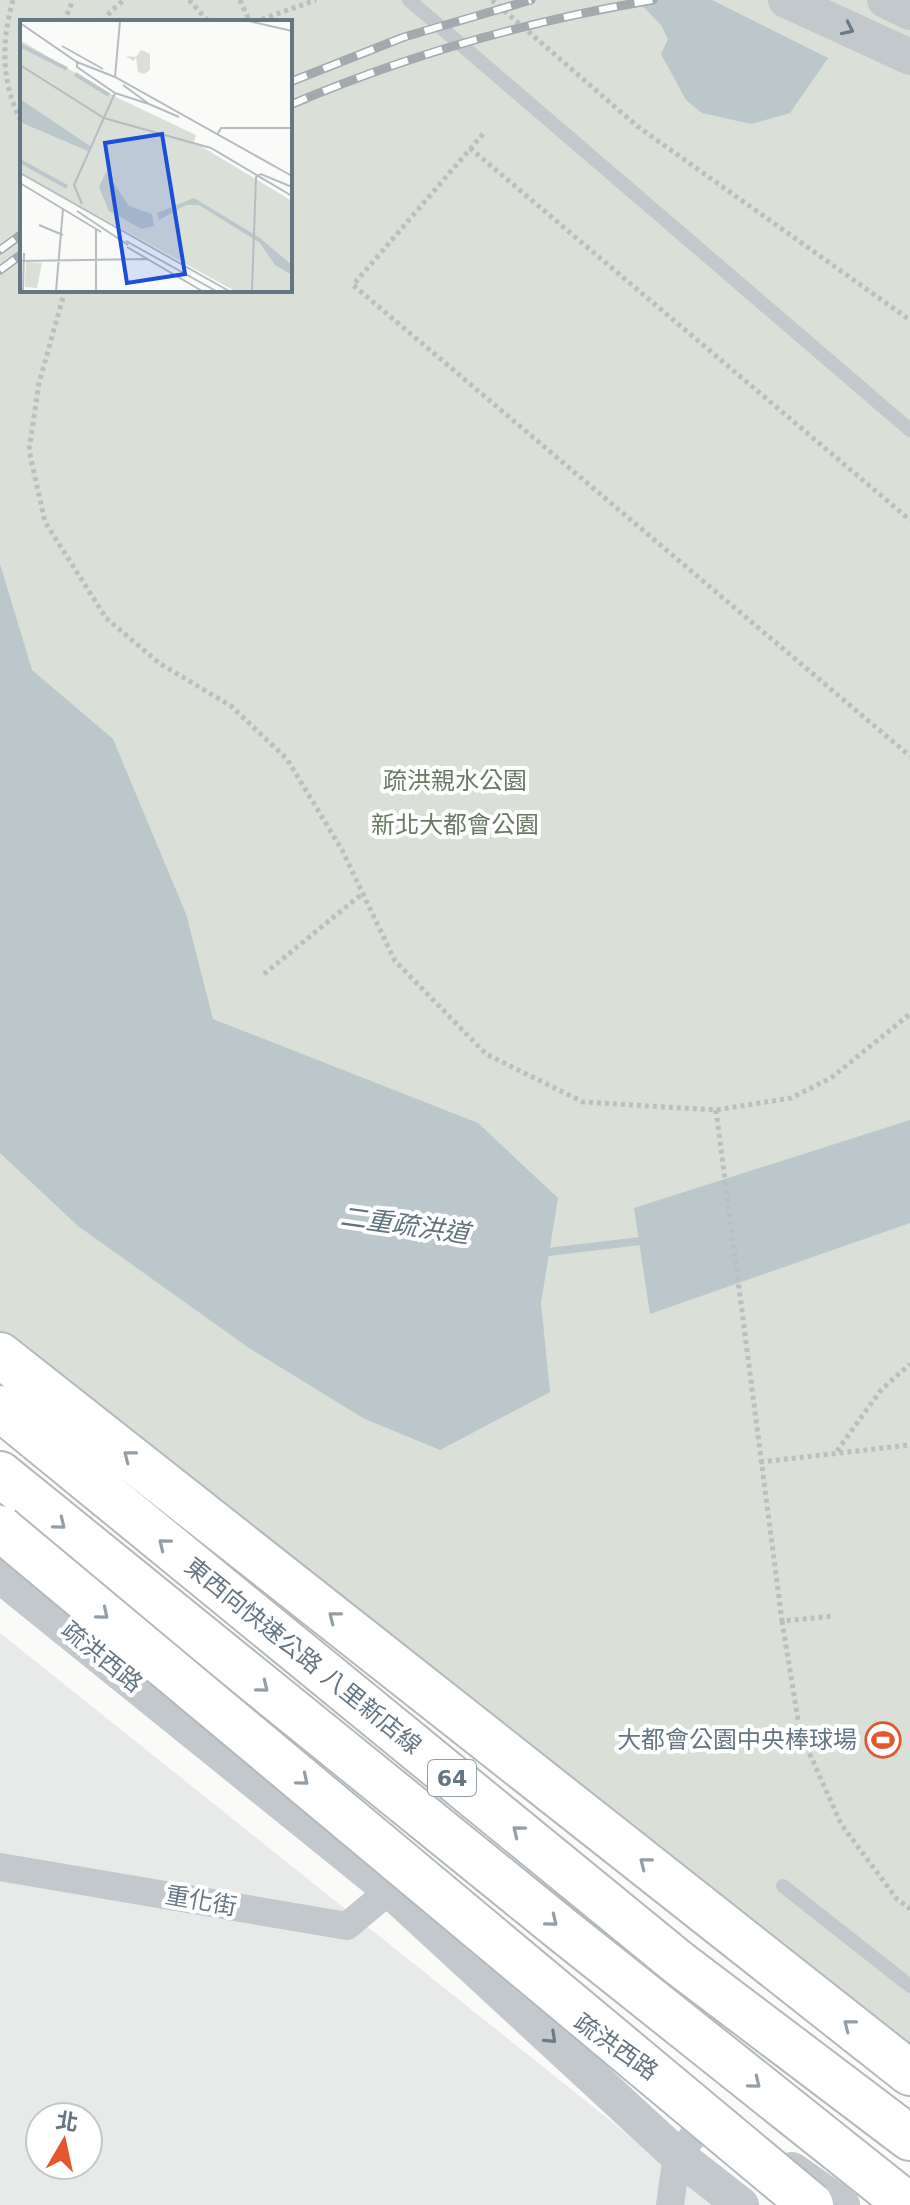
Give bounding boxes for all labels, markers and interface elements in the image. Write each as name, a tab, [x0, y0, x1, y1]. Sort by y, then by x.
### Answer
one-way arrow	[840, 19, 854, 35]
inset map	[20, 20, 292, 292]
park label: 疏洪親水公園	[383, 767, 527, 795]
park label: 新北大都會公園	[371, 811, 539, 839]
water label: 二重疏洪道	[339, 1201, 475, 1249]
one-way arrow	[123, 1452, 138, 1466]
one-way arrow	[51, 1514, 66, 1528]
one-way arrow	[158, 1539, 173, 1553]
street label: 東西向快速公路 八里新店線	[179, 1552, 427, 1760]
one-way arrow	[94, 1604, 108, 1619]
one-way arrow	[328, 1612, 343, 1626]
street label: 疏洪西路	[56, 1616, 148, 1698]
one-way arrow	[253, 1677, 268, 1692]
sports icon: 大都會公園中央棒球場	[864, 1721, 902, 1759]
place label: 大都會公園中央棒球場	[617, 1726, 857, 1754]
road number: 64	[428, 1760, 476, 1796]
one-way arrow	[294, 1770, 308, 1785]
one-way arrow	[512, 1827, 527, 1841]
one-way arrow	[639, 1859, 654, 1873]
street label: 重化街	[163, 1881, 239, 1921]
one-way arrow	[543, 1911, 557, 1926]
street label: 疏洪西路	[569, 2008, 663, 2086]
one-way arrow	[844, 2020, 858, 2035]
one-way arrow	[541, 2028, 556, 2042]
one-way arrow	[746, 2074, 761, 2088]
north arrow	[24, 2101, 104, 2181]
text: 北	[54, 2108, 80, 2136]

